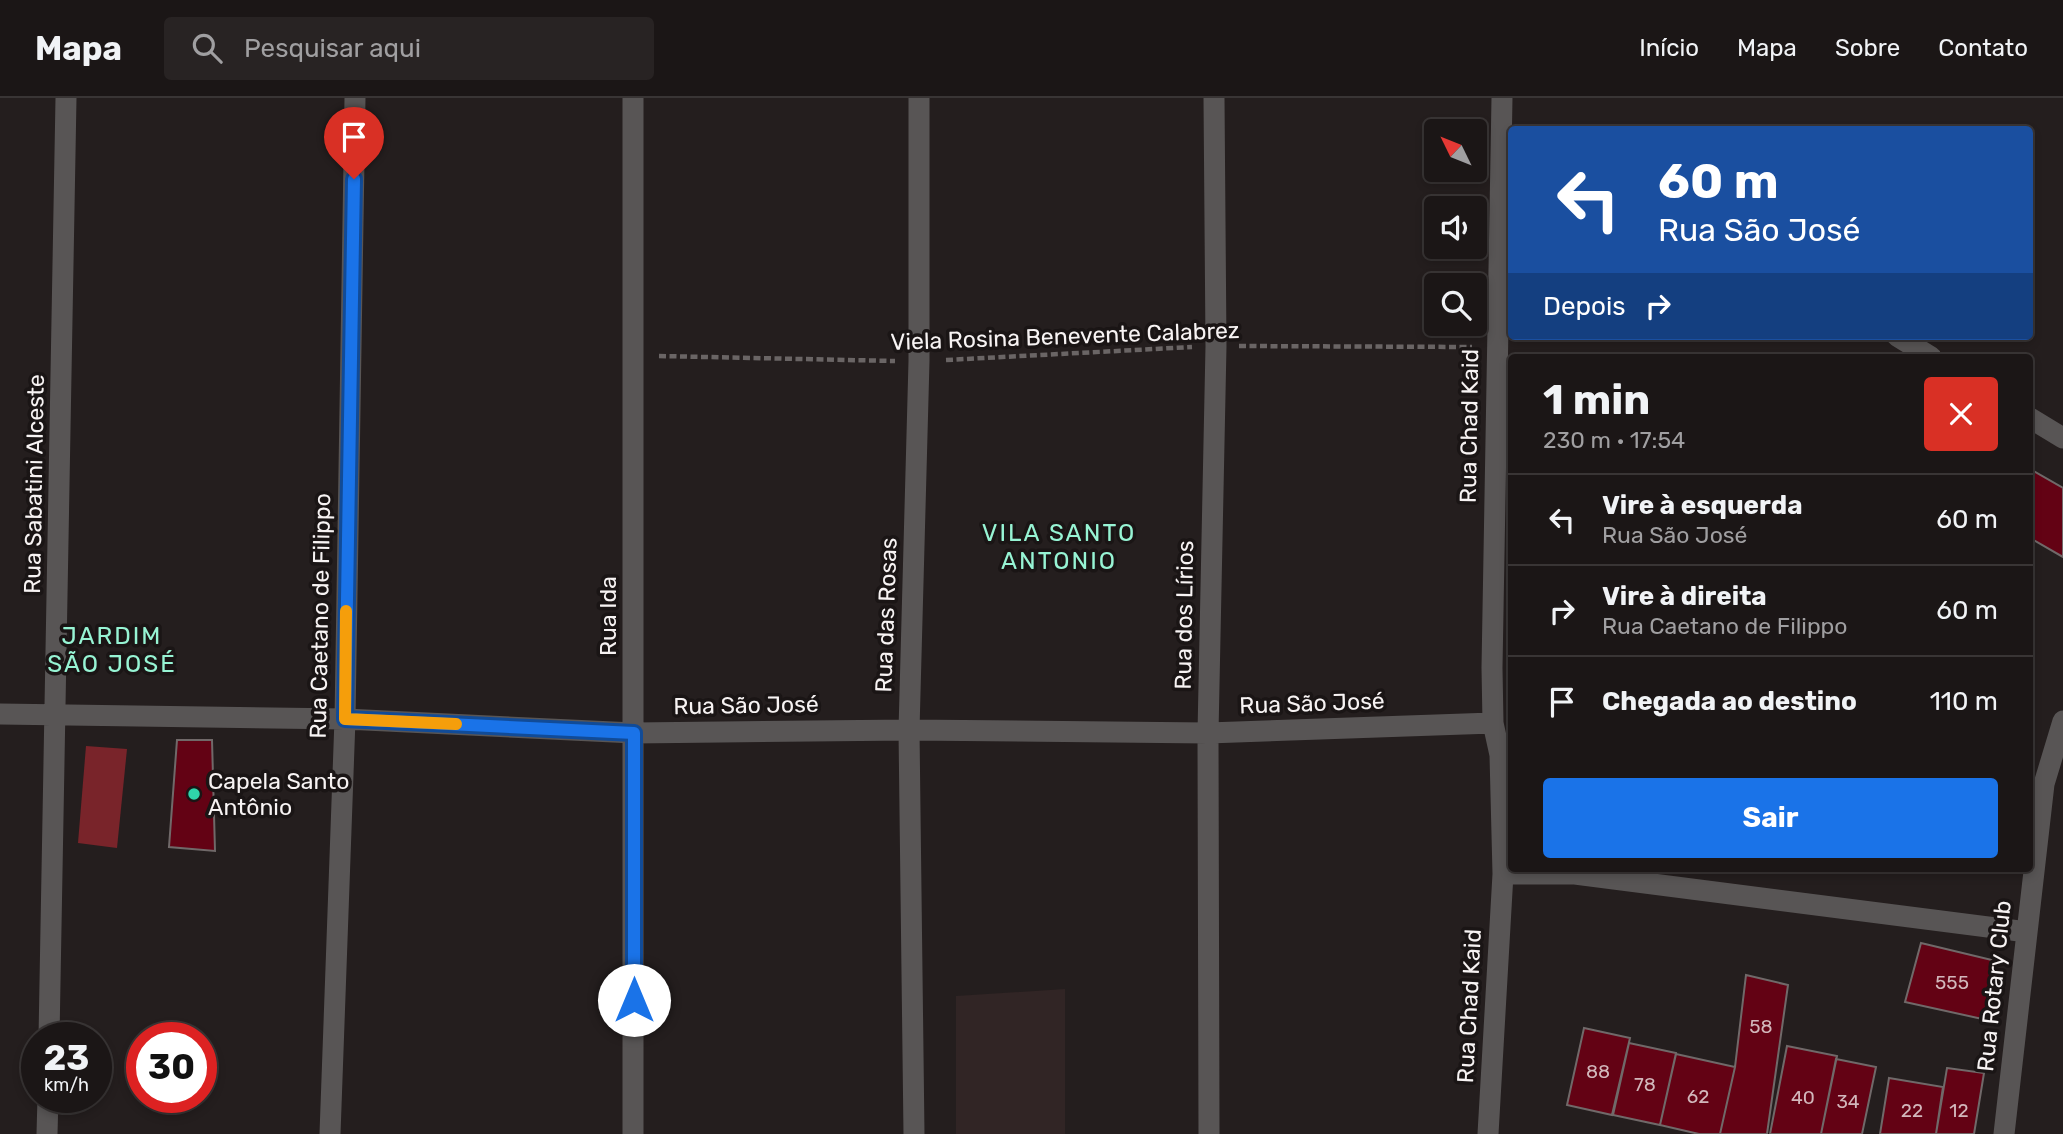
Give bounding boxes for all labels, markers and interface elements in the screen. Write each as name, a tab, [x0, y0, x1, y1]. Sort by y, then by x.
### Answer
search box	[164, 17, 654, 80]
text: Mapa	[35, 29, 122, 68]
icon: search	[188, 29, 226, 67]
text: Pesquisar aqui	[244, 33, 421, 64]
text: Início	[1639, 34, 1699, 62]
text: Mapa	[1737, 34, 1797, 62]
text: Sobre	[1835, 34, 1900, 62]
text: Contato	[1938, 34, 2028, 62]
pin	[324, 107, 384, 179]
icon: arrive	[335, 118, 373, 156]
north arrow	[1424, 119, 1488, 182]
map controls	[1424, 119, 1487, 336]
text: 60 m	[1658, 152, 1779, 210]
icon: left	[1543, 154, 1634, 245]
button: sound	[1424, 196, 1487, 259]
text: Rua São José	[1658, 211, 1860, 249]
button: search	[1424, 273, 1487, 336]
icon: right	[1639, 287, 1677, 325]
text: Depois	[1543, 291, 1625, 322]
street label: Viela Rosina Benevente Calabrez	[890, 316, 1240, 356]
street label: Rua Chad Kaid	[1454, 349, 1484, 503]
street label: Rua Sabatini Alceste	[18, 374, 50, 594]
text: 1 min	[1543, 375, 1650, 425]
button: close	[1924, 377, 1998, 451]
text: 230 m · 17:54	[1543, 426, 1685, 454]
text: Vire à esquerda	[1602, 490, 1803, 521]
street label: Rua Caetano de Filippo	[304, 493, 336, 739]
icon: left	[1543, 501, 1581, 539]
text: 60 m	[1936, 504, 1998, 535]
district label: VILA SANTO ANTONIO	[982, 519, 1136, 575]
text: Rua São José	[1602, 521, 1747, 549]
street label: Rua das Rosas	[869, 537, 903, 693]
street label: Rua dos Lírios	[1169, 540, 1199, 690]
street label: Rua Ida	[594, 576, 622, 656]
text: Vire à direita	[1602, 581, 1767, 612]
icon: right	[1543, 592, 1581, 630]
text: 60 m	[1936, 595, 1998, 626]
text: Rua Caetano de Filippo	[1602, 612, 1848, 640]
district label: JARDIM SÃO JOSÉ	[47, 622, 177, 678]
icon: arrive	[1543, 683, 1581, 721]
street label: Rua São José	[1239, 686, 1385, 720]
text: Chegada ao destino	[1602, 686, 1857, 717]
text: 110 m	[1930, 686, 1998, 717]
street label: Rua São José	[673, 690, 819, 720]
place label: Capela Santo Antônio	[208, 767, 350, 821]
button: Sair	[1543, 778, 1998, 858]
marker: Capela Santo Antônio	[186, 786, 202, 802]
street label: Rua Rotary Club	[1971, 899, 2017, 1073]
street label: Rua Chad Kaid	[1451, 928, 1487, 1084]
position arrow	[597, 963, 671, 1037]
house number: 555	[1935, 971, 1969, 994]
house number: 58	[1749, 1015, 1773, 1038]
speed limit sign: 30	[126, 1022, 217, 1113]
text: 23	[44, 1037, 89, 1079]
house number: 88	[1586, 1060, 1610, 1083]
house number: 78	[1634, 1073, 1656, 1096]
text: km/h	[44, 1074, 89, 1096]
house number: 62	[1687, 1085, 1709, 1108]
house number: 40	[1791, 1086, 1815, 1109]
house number: 34	[1836, 1090, 1860, 1113]
house number: 22	[1901, 1099, 1923, 1122]
house number: 12	[1949, 1099, 1969, 1122]

